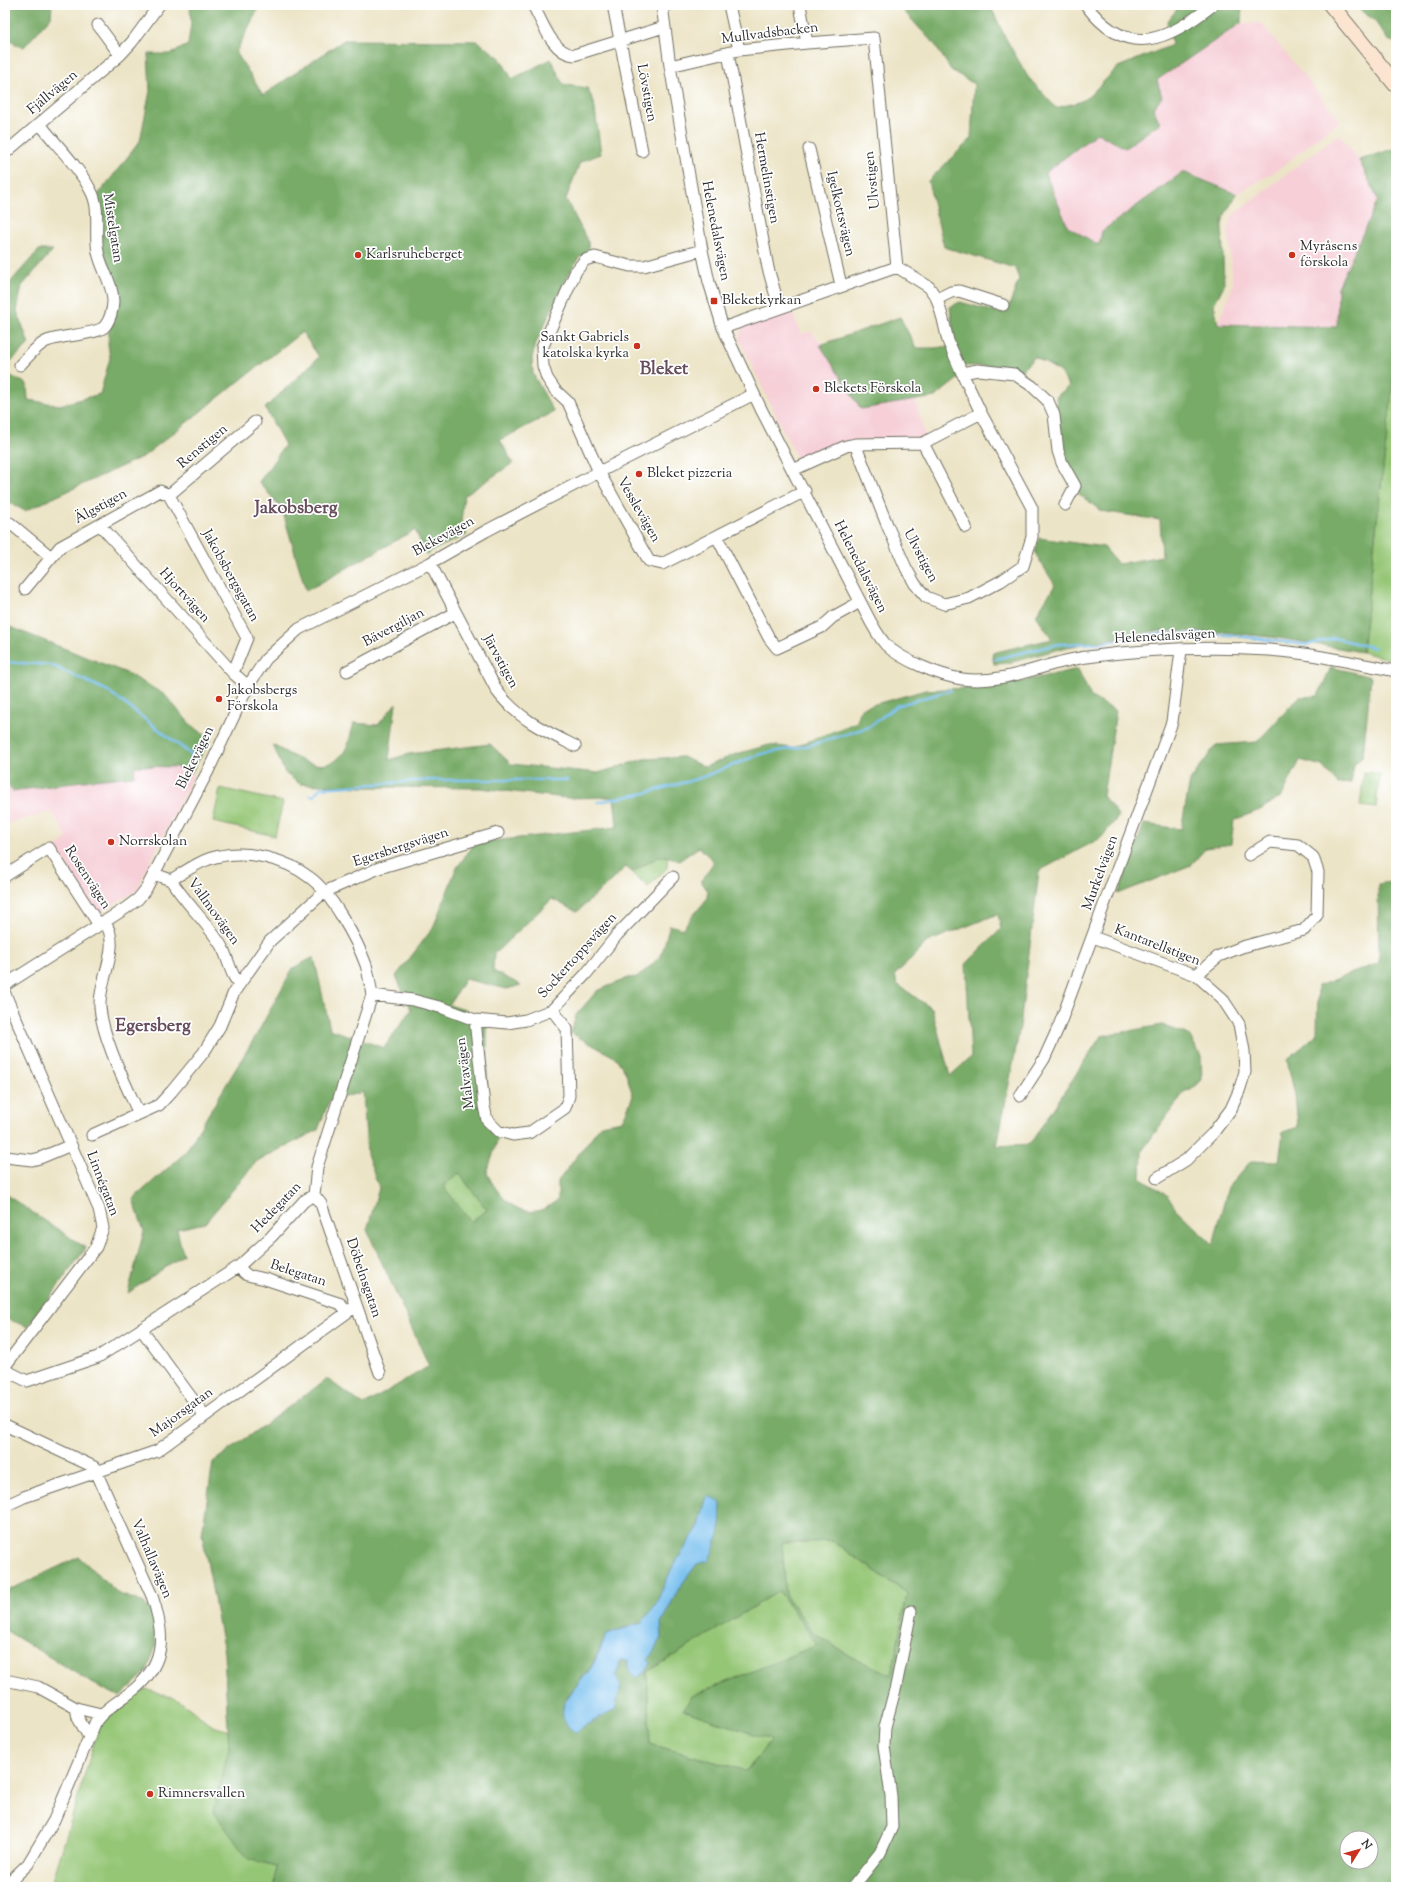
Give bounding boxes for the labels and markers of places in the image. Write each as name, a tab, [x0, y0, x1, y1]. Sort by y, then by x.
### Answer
place label: Myråsens förskola	[1300, 237, 1357, 273]
place label: Karlsruheberget	[366, 245, 462, 265]
marker: Karlsruheberget	[353, 250, 363, 260]
marker: Myråsens förskola	[1287, 250, 1297, 260]
place label: Bleketkyrkan	[722, 291, 801, 311]
marker: Bleketkyrkan	[709, 296, 719, 306]
place label: Sankt Gabriels katolska kyrka	[540, 328, 630, 364]
marker: Sankt Gabriels katolska kyrka	[632, 341, 642, 351]
place label: Blekets Förskola	[824, 379, 922, 399]
marker: Blekets Förskola	[811, 384, 821, 394]
place label: Bleket pizzeria	[647, 464, 733, 484]
marker: Bleket pizzeria	[634, 469, 644, 479]
place label: Jakobsbergs Förskola	[226, 681, 297, 717]
marker: Jakobsbergs Förskola	[214, 694, 224, 704]
place label: Norrskolan	[119, 832, 187, 852]
marker: Norrskolan	[106, 837, 116, 847]
place label: Rimnersvallen	[158, 1784, 245, 1804]
marker: Rimnersvallen	[145, 1789, 155, 1799]

